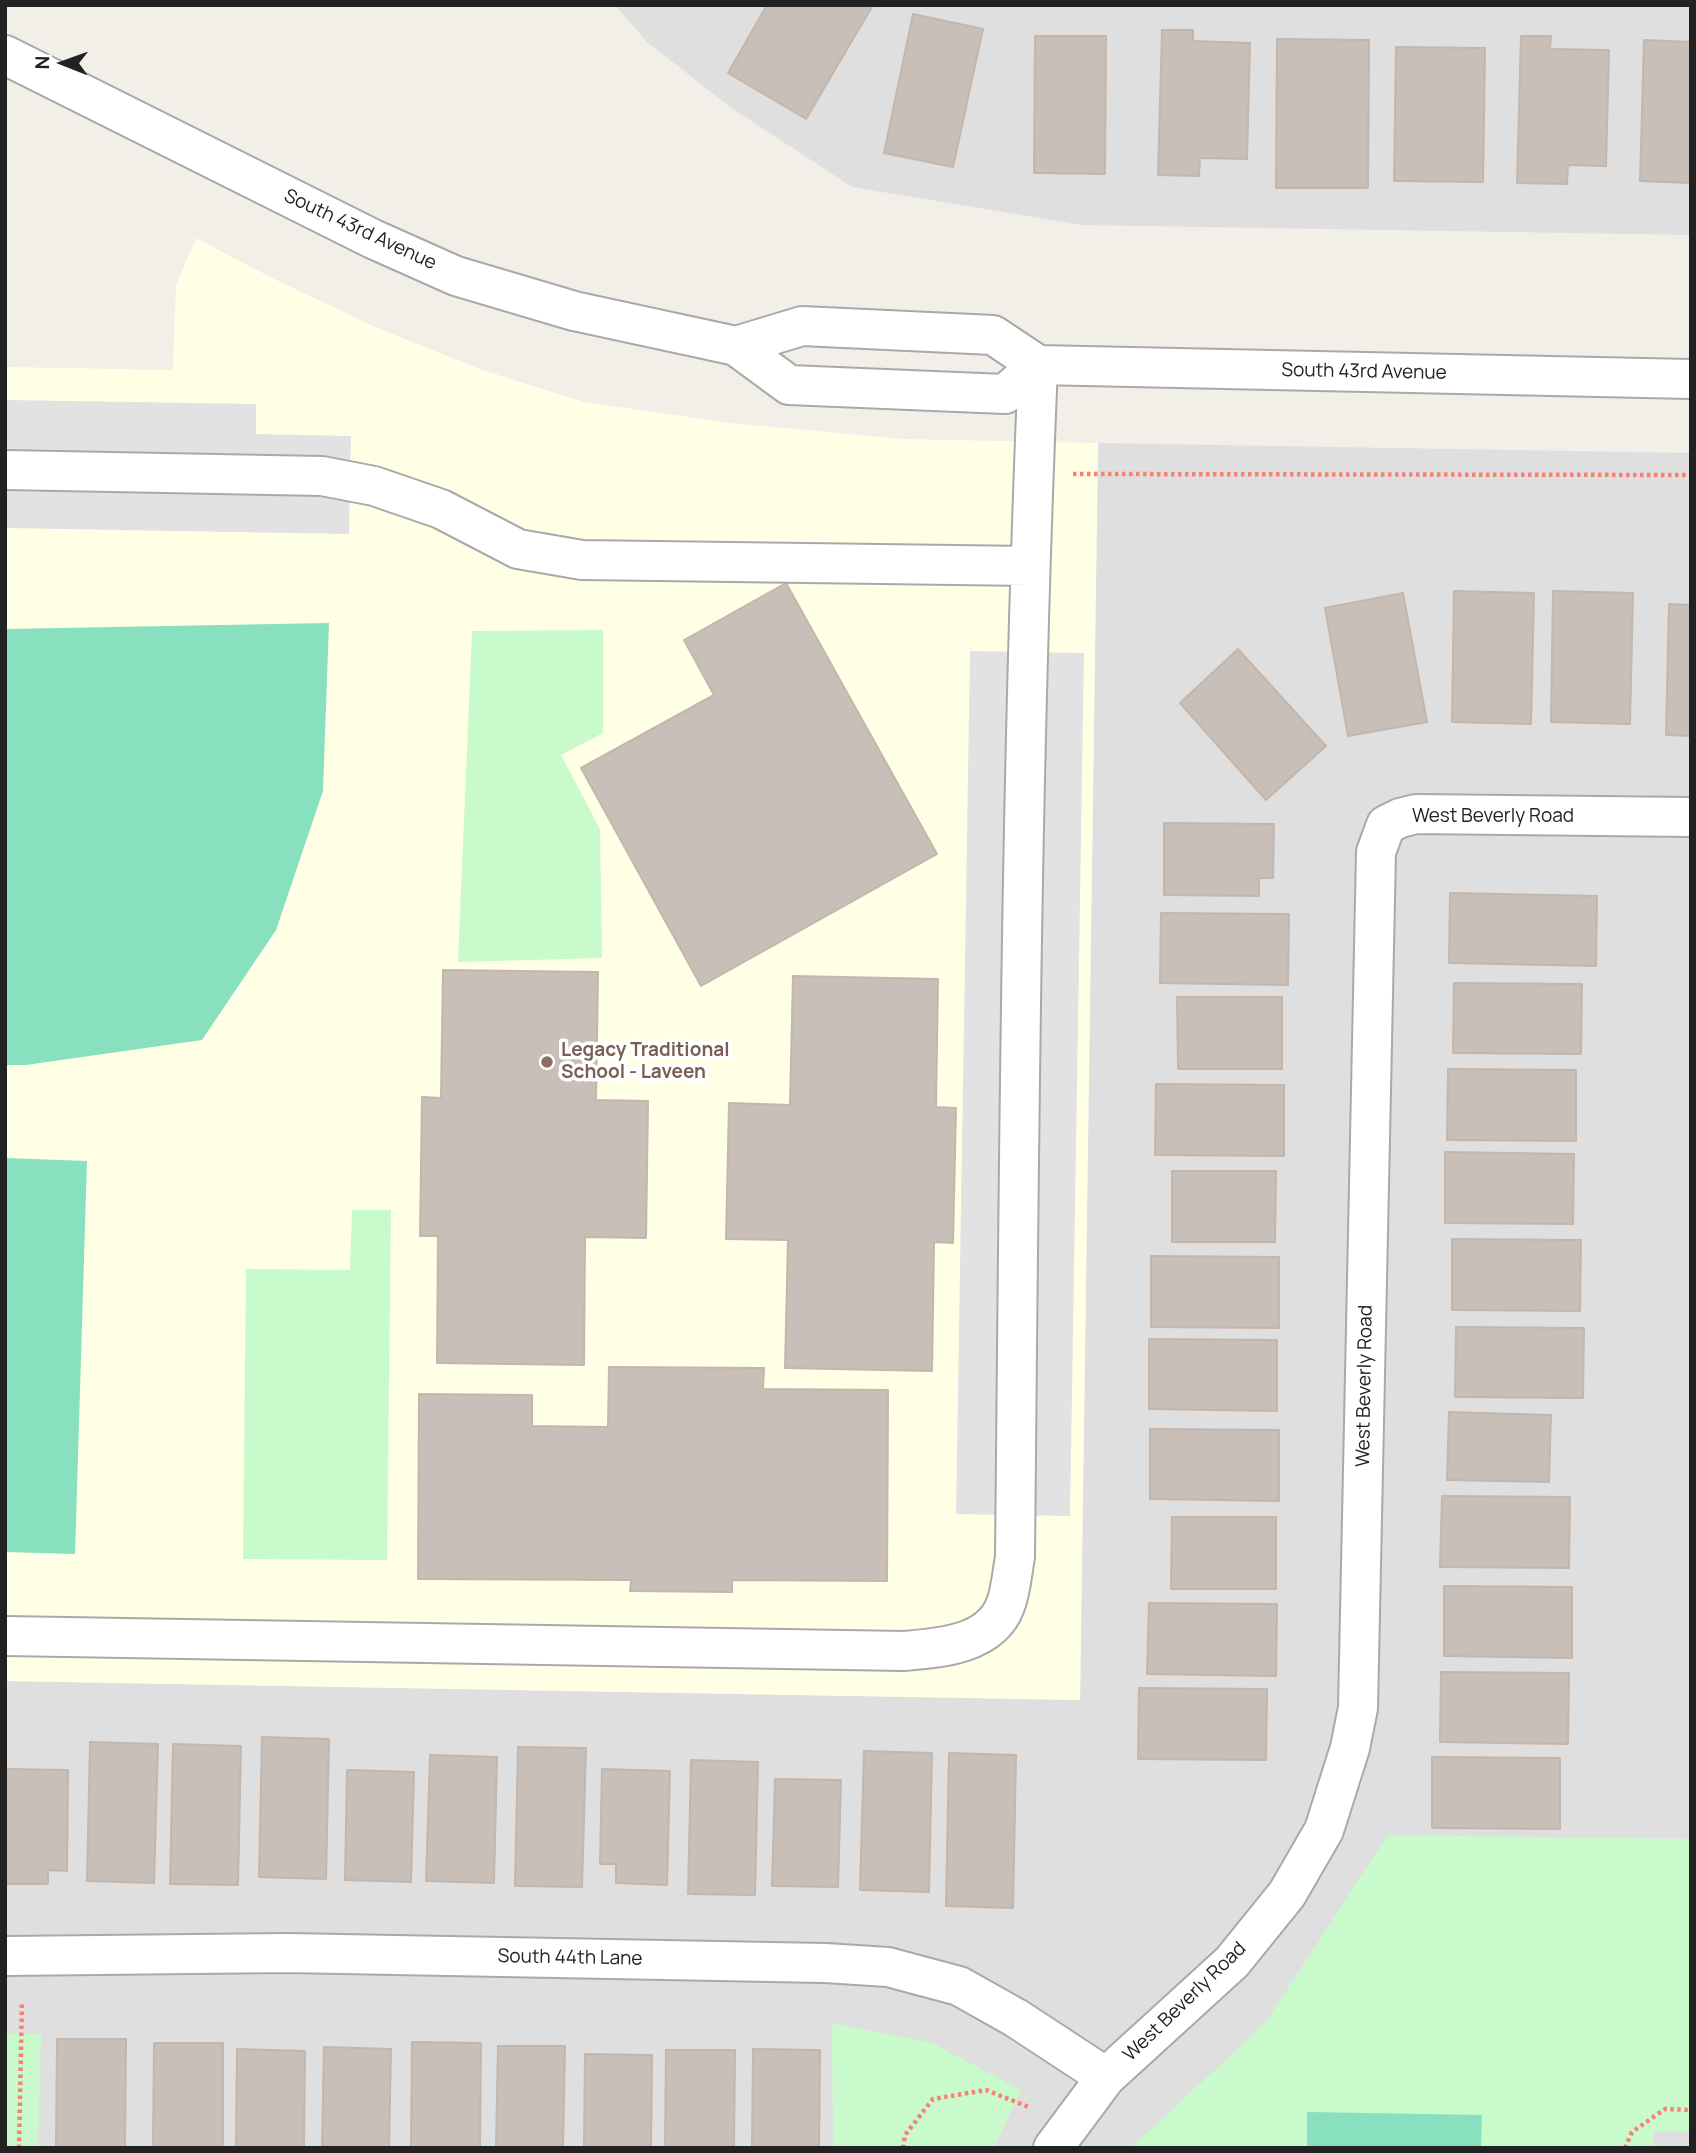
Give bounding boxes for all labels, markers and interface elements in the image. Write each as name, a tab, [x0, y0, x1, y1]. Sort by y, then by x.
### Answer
north arrow	[28, 28, 98, 98]
text: N	[29, 56, 55, 70]
street label: South 43rd Avenue	[280, 185, 440, 275]
street label: South 43rd Avenue	[1281, 359, 1447, 385]
street label: West Beverly Road	[1412, 806, 1574, 828]
place label: Legacy Traditional School - Laveen	[561, 1040, 730, 1084]
marker: Legacy Traditional School - Laveen	[539, 1054, 555, 1070]
street label: West Beverly Road	[1352, 1305, 1378, 1467]
street label: West Beverly Road	[1119, 1938, 1251, 2066]
street label: South 44th Lane	[497, 1945, 643, 1971]

